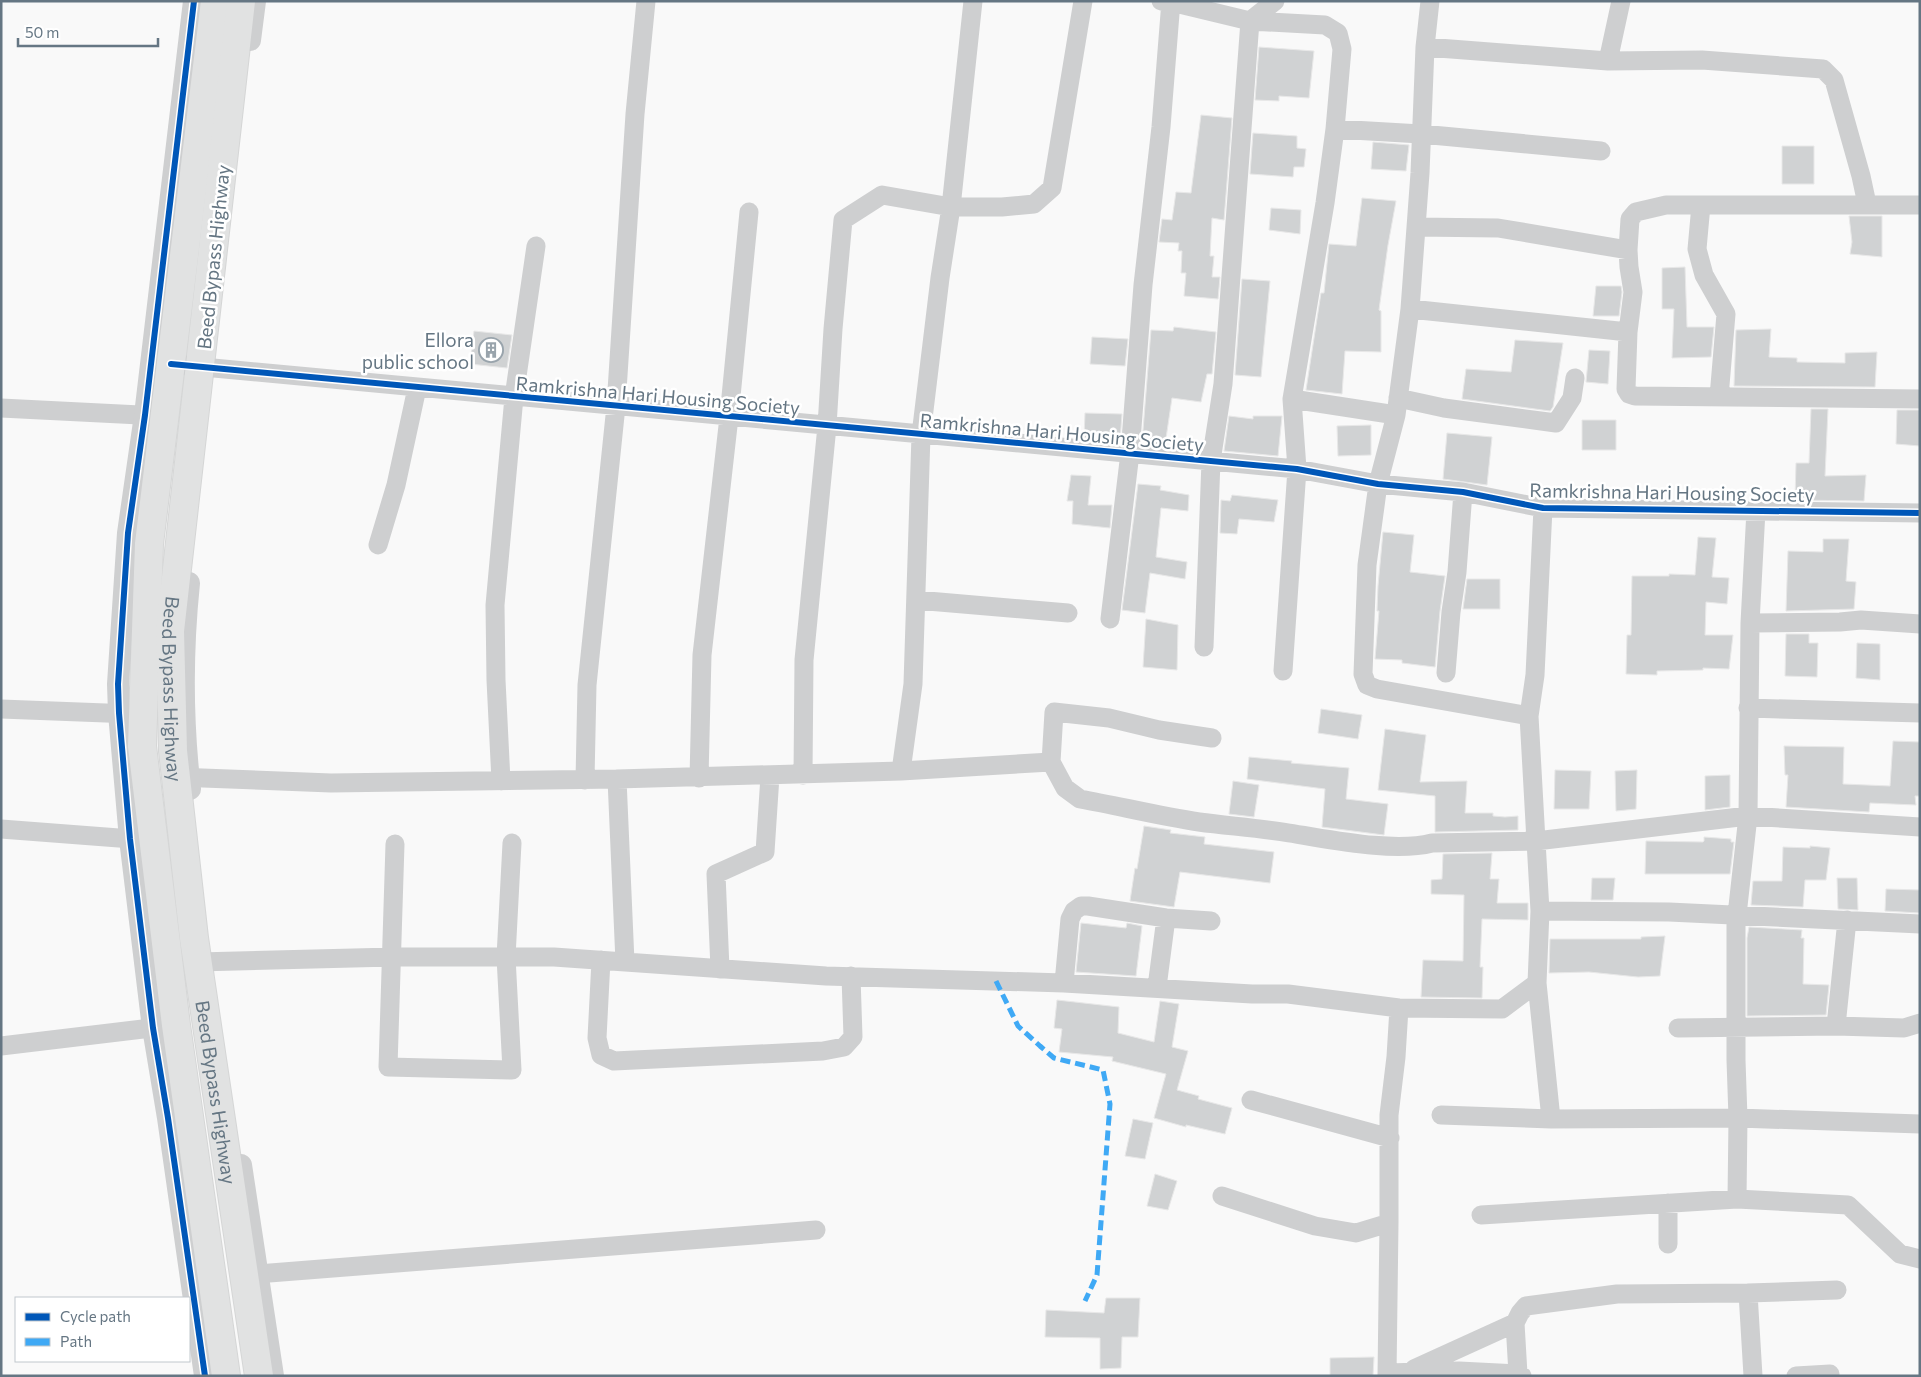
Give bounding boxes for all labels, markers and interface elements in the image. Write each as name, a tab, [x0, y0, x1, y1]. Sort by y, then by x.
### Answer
scale bar	[18, 15, 158, 47]
text: 50 m	[25, 23, 59, 41]
street label: Beed Bypass Highway	[192, 163, 234, 351]
place label: Ellora public school	[362, 328, 474, 373]
building icon: Ellora public school	[478, 337, 504, 363]
street label: Ramkrishna Hari Housing Society	[515, 371, 801, 419]
street label: Ramkrishna Hari Housing Society	[919, 408, 1205, 456]
street label: Ramkrishna Hari Housing Society	[1529, 478, 1815, 506]
street label: Beed Bypass Highway	[158, 595, 188, 783]
street label: Beed Bypass Highway	[192, 999, 242, 1186]
legend	[15, 1297, 190, 1362]
text: Cycle path	[60, 1307, 131, 1325]
text: Path	[60, 1332, 92, 1350]

